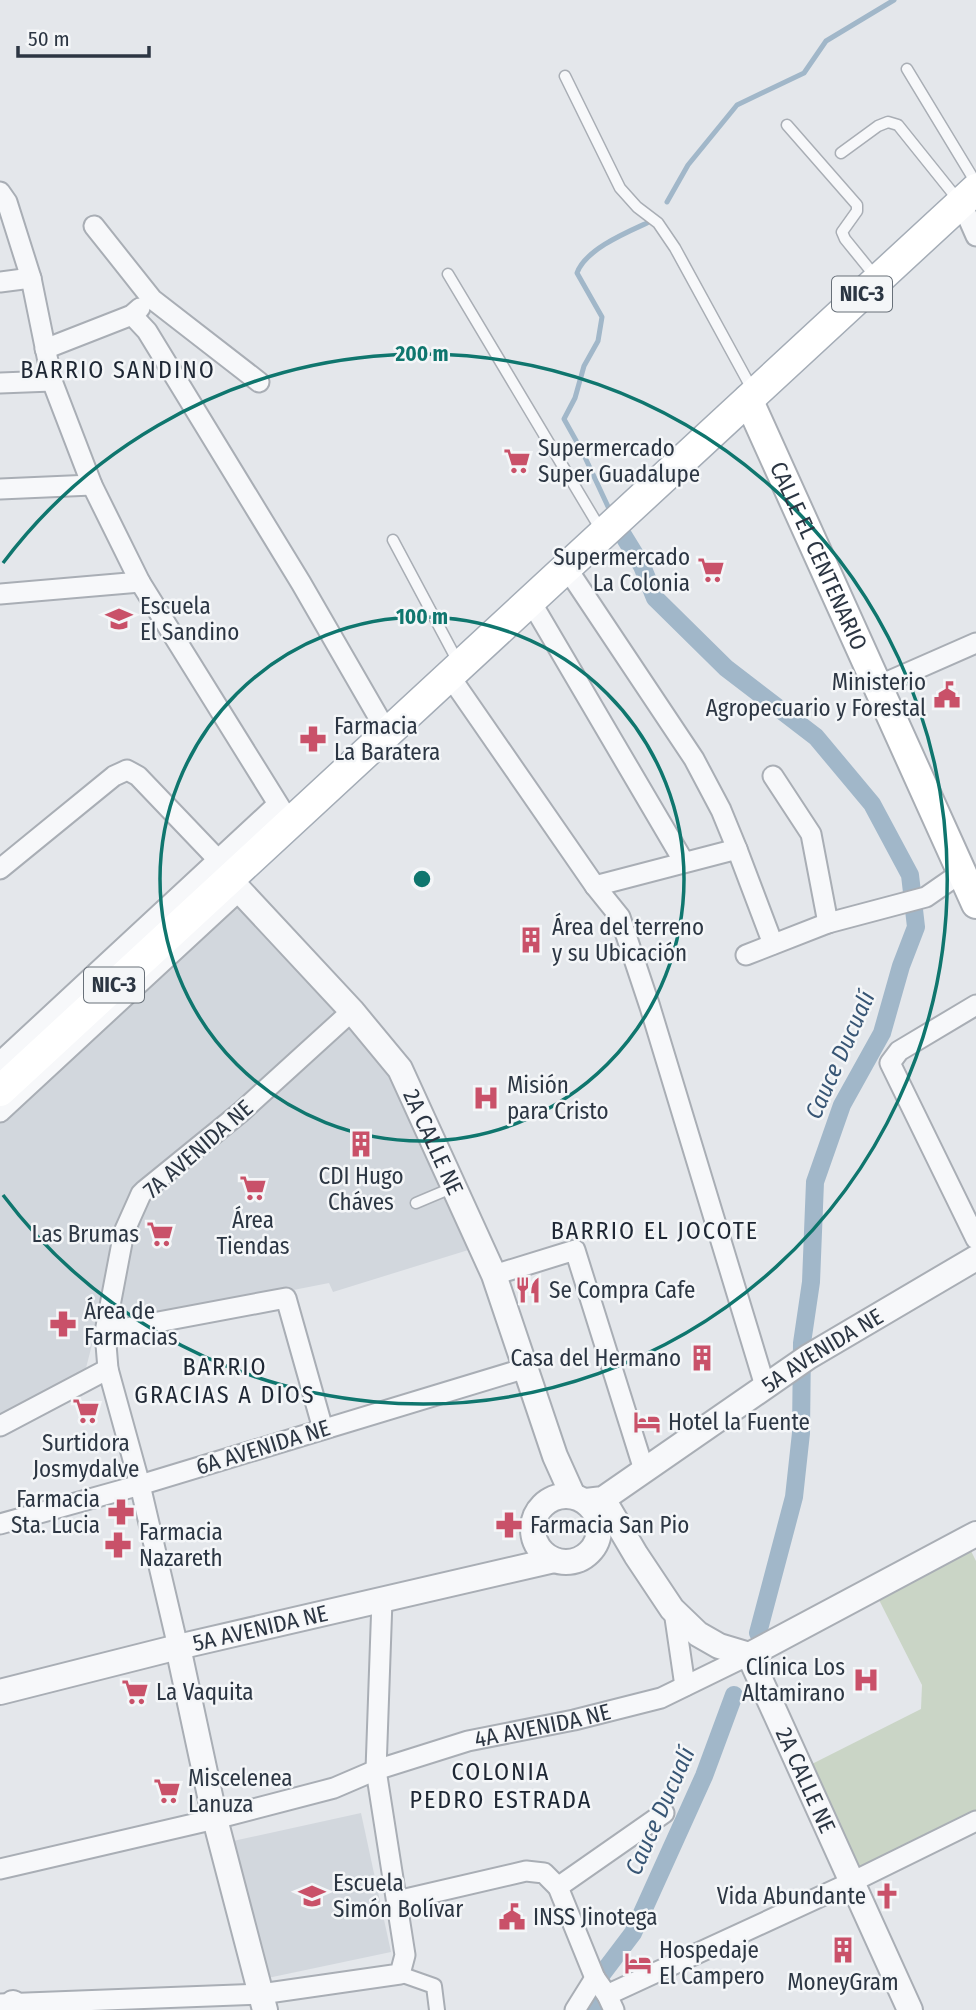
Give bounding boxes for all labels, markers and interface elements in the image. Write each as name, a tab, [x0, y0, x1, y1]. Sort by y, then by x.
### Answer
scale bar	[18, 14, 149, 58]
text: 50 m	[28, 26, 70, 52]
road number: NIC-3	[832, 276, 892, 312]
text: 200 m	[394, 341, 449, 367]
district label: BARRIO SANDINO	[20, 356, 216, 384]
place label: Supermercado Super Guadalupe	[538, 434, 700, 488]
supermarket icon: Supermercado Super Guadalupe	[502, 446, 532, 476]
street label: CALLE EL CENTENARIO	[764, 457, 873, 654]
place label: Supermercado La Colonia	[553, 543, 690, 597]
supermarket icon: Supermercado La Colonia	[696, 555, 726, 585]
place label: Escuela El Sandino	[140, 592, 239, 646]
school or university icon: Escuela El Sandino	[104, 604, 134, 634]
text: 100 m	[396, 604, 448, 630]
place label: Ministerio Agropecuario y Forestal	[706, 668, 926, 722]
public building icon: Ministerio Agropecuario y Forestal	[932, 680, 962, 710]
place label: Farmacia La Baratera	[334, 712, 440, 766]
pharmacy icon: Farmacia La Baratera	[298, 724, 328, 754]
centre of rings	[410, 867, 434, 891]
place label: Área del terreno y su Ubicación	[552, 912, 704, 967]
building icon: Área del terreno y su Ubicación	[516, 925, 546, 955]
road number: NIC-3	[84, 968, 144, 1002]
water label: Cauce Ducualí	[799, 985, 881, 1123]
place label: Misión para Cristo	[507, 1071, 609, 1125]
hospital icon: Misión para Cristo	[471, 1083, 501, 1113]
street label: 2A CALLE NE	[397, 1085, 469, 1199]
street label: 7A AVENIDA NE	[138, 1094, 258, 1204]
building icon: CDI Hugo Cháves	[346, 1129, 376, 1159]
place label: CDI Hugo Cháves	[319, 1162, 404, 1216]
supermarket icon: Área Tiendas	[238, 1173, 268, 1203]
place label: Área Tiendas	[216, 1205, 290, 1260]
district label: BARRIO EL JOCOTE	[551, 1217, 759, 1245]
supermarket icon: Las Brumas	[145, 1219, 175, 1249]
place label: Las Brumas	[31, 1220, 139, 1248]
restaurant icon: Se Compra Cafe	[513, 1275, 543, 1305]
place label: Se Compra Cafe	[549, 1276, 695, 1304]
place label: Área de Farmacias	[84, 1296, 178, 1351]
street label: 5A AVENIDA NE	[756, 1302, 888, 1399]
pharmacy icon: Área de Farmacias	[48, 1309, 78, 1339]
building icon: Casa del Hermano	[687, 1343, 717, 1373]
place label: Casa del Hermano	[510, 1344, 681, 1372]
district label: BARRIO GRACIAS A DIOS	[134, 1353, 316, 1409]
supermarket icon: Surtidora Josmydalve	[71, 1396, 101, 1426]
hotel icon: Hotel la Fuente	[632, 1407, 662, 1437]
place label: Hotel la Fuente	[668, 1408, 810, 1436]
street label: 6A AVENIDA NE	[193, 1413, 333, 1481]
place label: Surtidora Josmydalve	[33, 1429, 139, 1483]
place label: Farmacia Sta. Lucia	[11, 1485, 100, 1539]
pharmacy icon: Farmacia Sta. Lucia	[106, 1497, 136, 1527]
pharmacy icon: Farmacia San Pio	[494, 1510, 524, 1540]
place label: Farmacia San Pio	[530, 1511, 689, 1539]
place label: Farmacia Nazareth	[139, 1518, 223, 1572]
pharmacy icon: Farmacia Nazareth	[103, 1530, 133, 1560]
street label: 5A AVENIDA NE	[190, 1599, 331, 1657]
place label: Clínica Los Altamirano	[742, 1653, 845, 1707]
hospital icon: Clínica Los Altamirano	[851, 1665, 881, 1695]
supermarket icon: La Vaquita	[120, 1677, 150, 1707]
place label: La Vaquita	[156, 1678, 254, 1706]
street label: 4A AVENIDA NE	[472, 1697, 614, 1753]
street label: 2A CALLE NE	[770, 1723, 842, 1837]
water label: Cauce Ducualí	[619, 1741, 701, 1879]
district label: COLONIA PEDRO ESTRADA	[410, 1758, 592, 1814]
place label: Miscelenea Lanuza	[188, 1764, 293, 1818]
supermarket icon: Miscelenea Lanuza	[152, 1776, 182, 1806]
place label: Escuela Simón Bolívar	[333, 1869, 463, 1923]
school or university icon: Escuela Simón Bolívar	[297, 1881, 327, 1911]
church icon: Vida Abundante	[872, 1881, 902, 1911]
place label: Vida Abundante	[717, 1882, 866, 1910]
public building icon: INSS Jinotega	[497, 1902, 527, 1932]
place label: INSS Jinotega	[533, 1903, 657, 1931]
building icon: MoneyGram	[828, 1935, 858, 1965]
place label: Hospedaje El Campero	[659, 1936, 765, 1990]
hotel icon: Hospedaje El Campero	[623, 1948, 653, 1978]
place label: MoneyGram	[787, 1968, 899, 1996]

